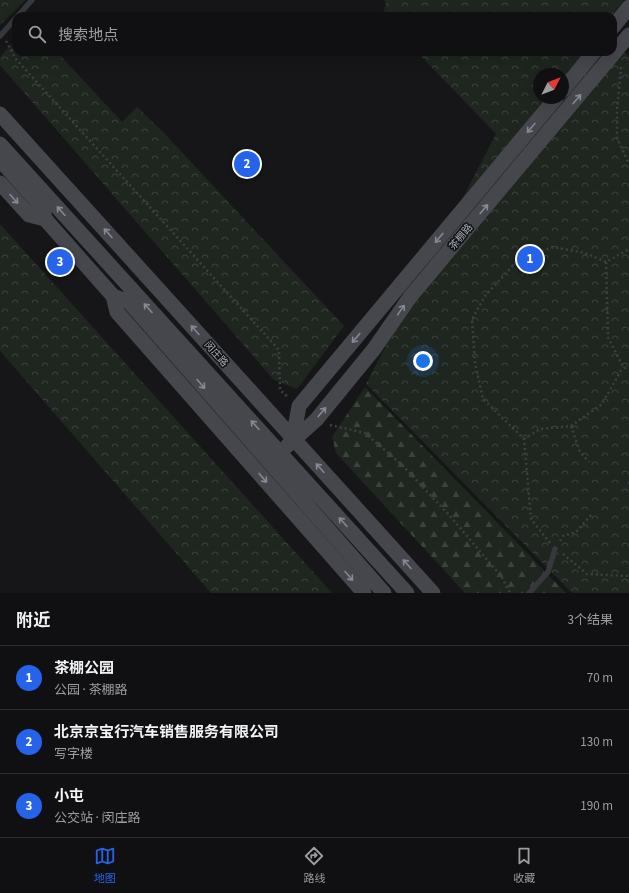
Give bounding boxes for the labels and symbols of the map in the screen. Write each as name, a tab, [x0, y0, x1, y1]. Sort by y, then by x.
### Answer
north arrow	[533, 68, 569, 104]
one-way arrow	[572, 94, 581, 105]
one-way arrow	[527, 123, 536, 133]
pin: 2	[234, 149, 260, 179]
one-way arrow	[10, 194, 19, 205]
one-way arrow	[480, 204, 489, 215]
one-way arrow	[57, 207, 66, 217]
street label: 茶棚路	[446, 221, 476, 253]
one-way arrow	[104, 229, 113, 239]
one-way arrow	[434, 233, 443, 244]
pin: 1	[517, 244, 543, 274]
pin: 3	[47, 247, 73, 277]
one-way arrow	[144, 302, 153, 313]
one-way arrow	[397, 304, 405, 315]
one-way arrow	[190, 325, 200, 335]
one-way arrow	[351, 333, 360, 344]
street label: 闵庄路	[201, 338, 231, 370]
your location	[413, 351, 433, 371]
one-way arrow	[196, 379, 205, 390]
one-way arrow	[317, 407, 326, 418]
one-way arrow	[250, 419, 259, 430]
one-way arrow	[315, 463, 324, 473]
one-way arrow	[259, 473, 268, 484]
one-way arrow	[339, 518, 348, 528]
one-way arrow	[402, 559, 412, 569]
one-way arrow	[344, 571, 354, 581]

